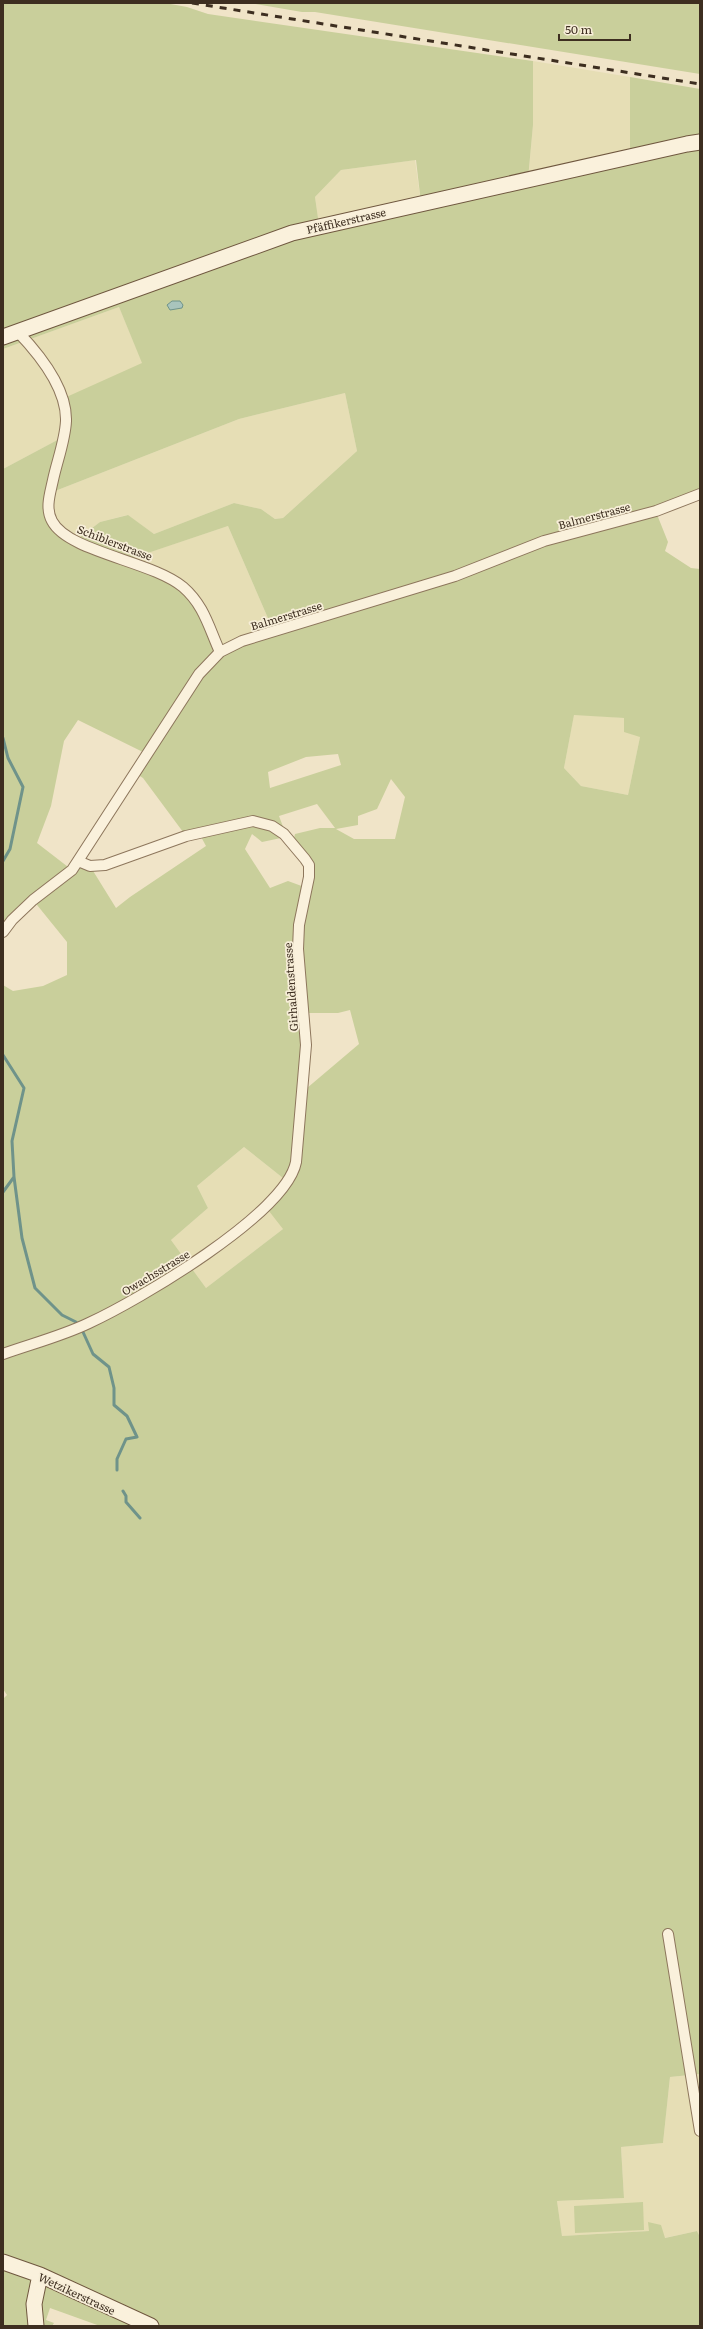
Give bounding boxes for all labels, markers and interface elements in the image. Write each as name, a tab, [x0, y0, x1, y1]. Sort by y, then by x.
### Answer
scale bar	[559, 16, 630, 42]
text: 50 m	[565, 20, 592, 38]
street label: Pfäffikerstrasse	[305, 203, 388, 237]
street label: Balmerstrasse	[556, 498, 632, 532]
street label: Schiblerstrasse	[75, 520, 155, 564]
street label: Balmerstrasse	[248, 596, 324, 633]
street label: Girhaldenstrasse	[279, 942, 301, 1032]
street label: Owachsstrasse	[118, 1245, 192, 1299]
street label: Wetzikerstrasse	[36, 2268, 118, 2318]

